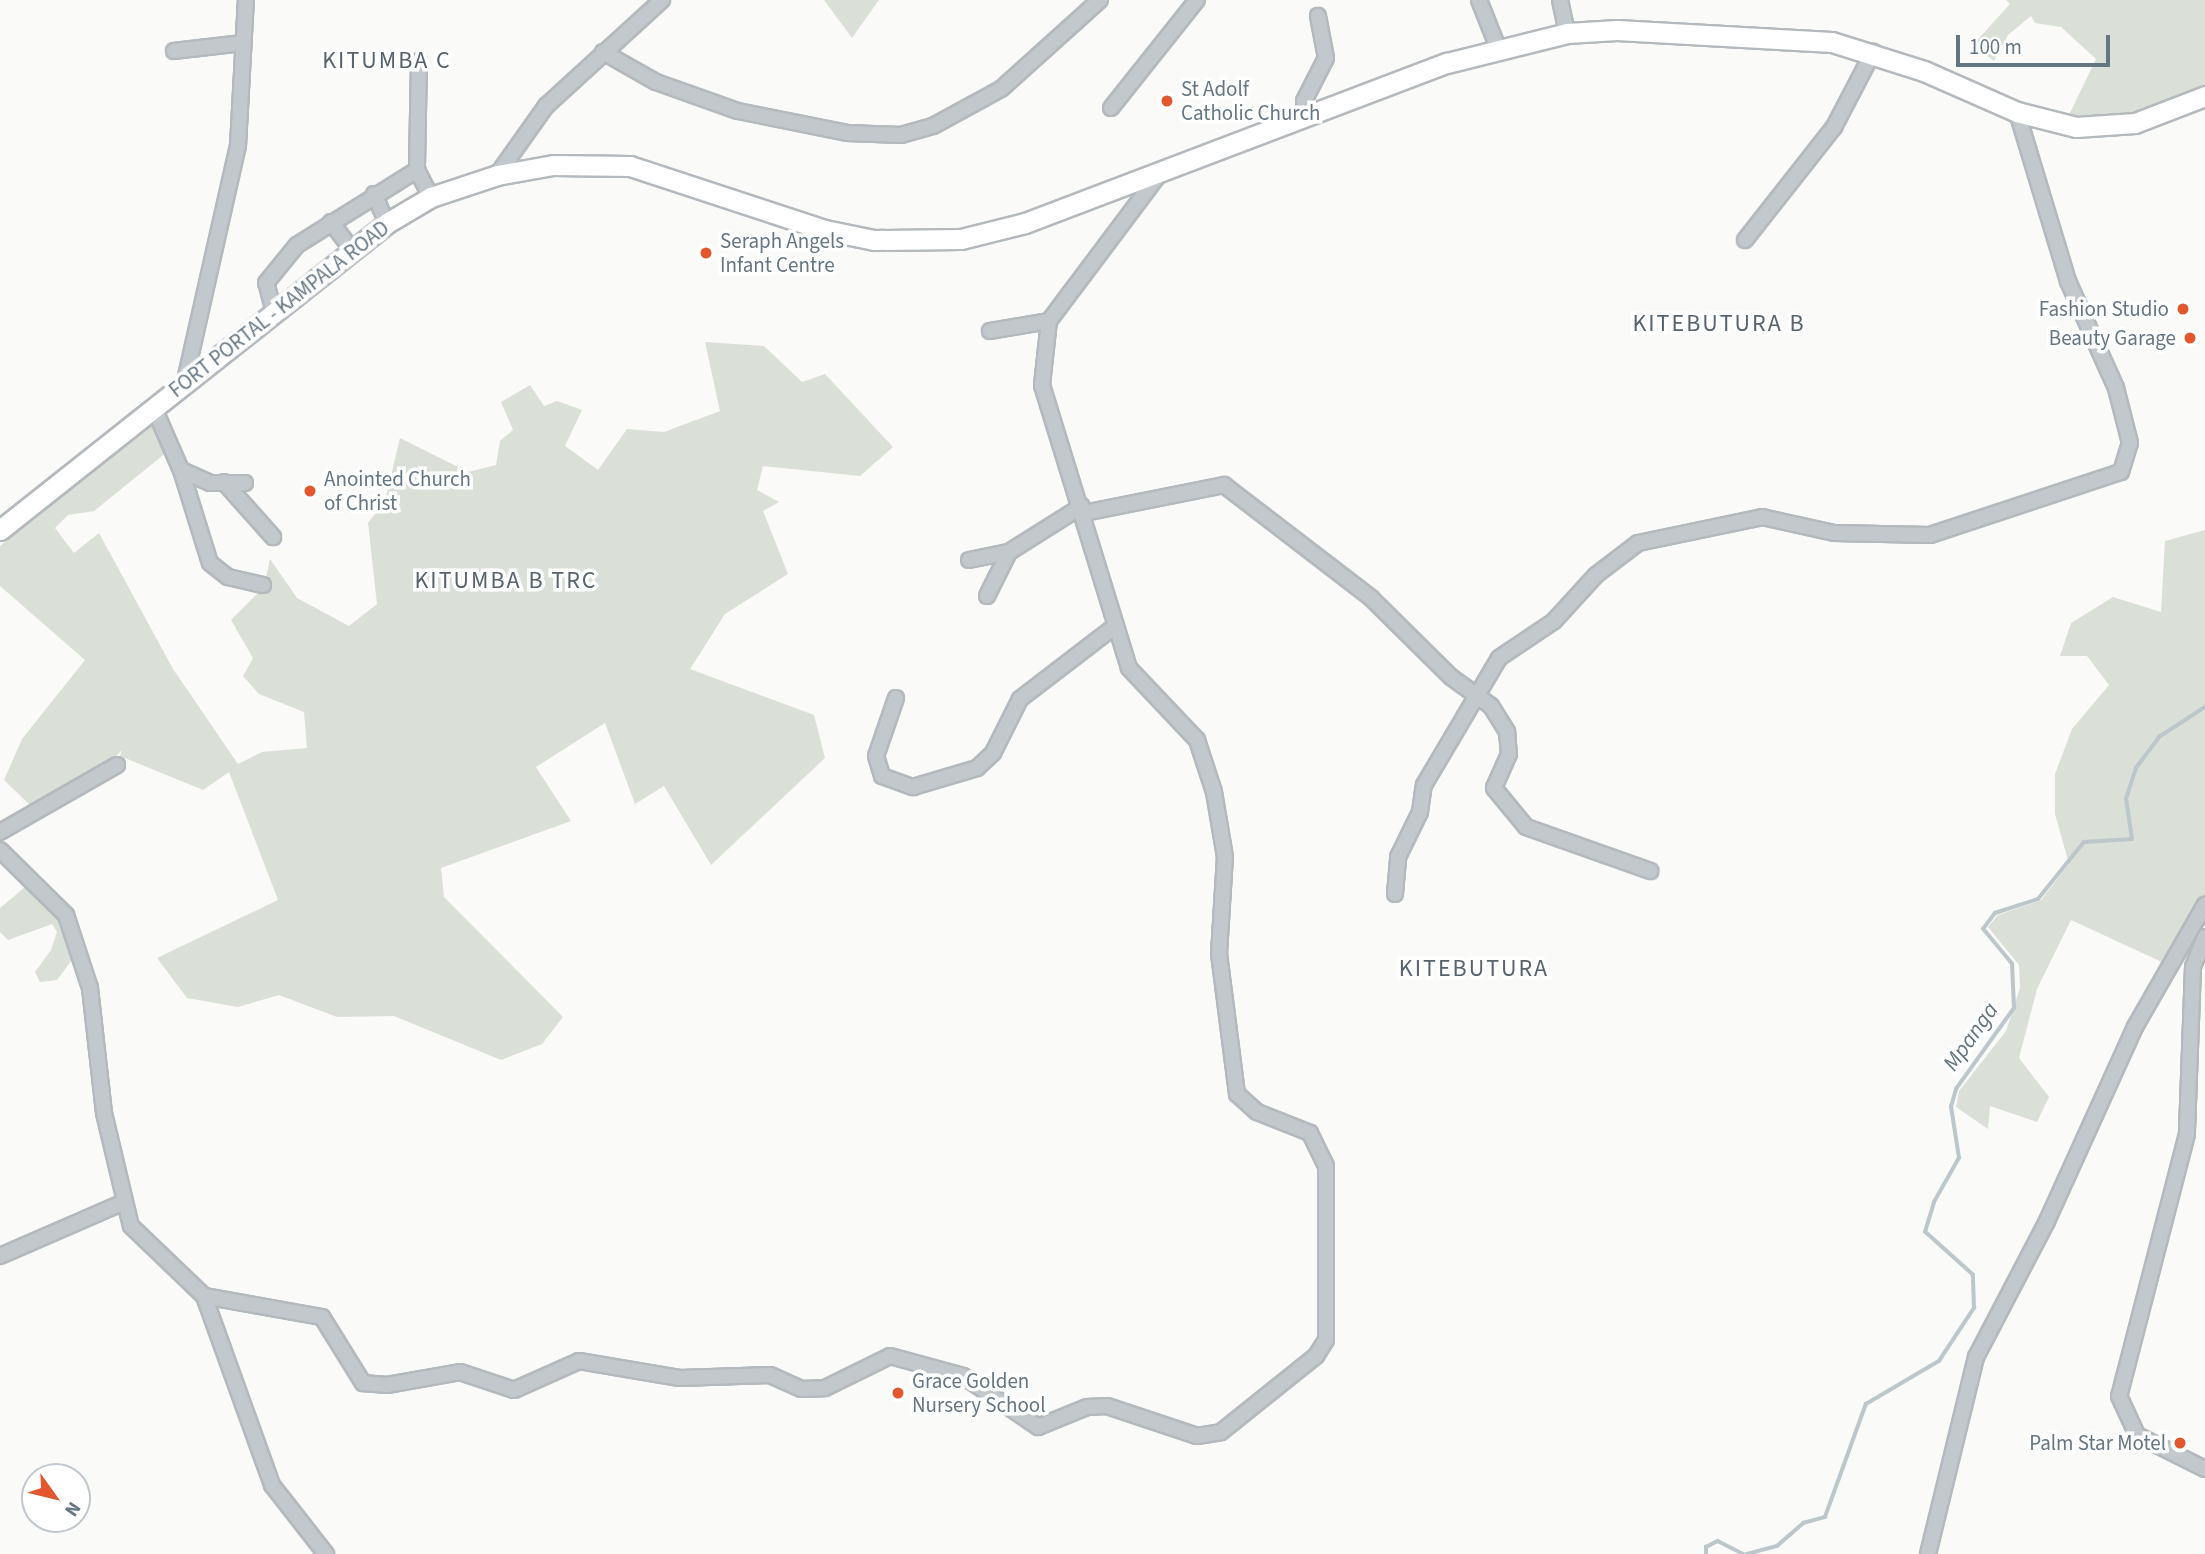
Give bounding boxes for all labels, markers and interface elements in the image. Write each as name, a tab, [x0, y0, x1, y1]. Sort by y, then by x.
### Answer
scale bar	[1960, 21, 2114, 65]
text: 100 m	[1969, 32, 2022, 62]
district label: KITUMBA C	[323, 47, 451, 75]
place label: St Adolf Catholic Church	[1181, 76, 1320, 126]
marker: St Adolf Catholic Church	[1159, 93, 1175, 109]
street label: FORT PORTAL - KAMPALA ROAD	[164, 215, 394, 403]
place label: Seraph Angels Infant Centre	[720, 228, 844, 278]
marker: Seraph Angels Infant Centre	[698, 245, 714, 261]
place label: Fashion Studio	[2039, 296, 2169, 322]
marker: Fashion Studio	[2175, 301, 2191, 317]
district label: KITEBUTURA B	[1634, 310, 1804, 338]
place label: Beauty Garage	[2049, 325, 2176, 351]
marker: Beauty Garage	[2182, 330, 2198, 346]
place label: Anointed Church of Christ	[324, 466, 471, 516]
marker: Anointed Church of Christ	[302, 483, 318, 499]
district label: KITUMBA B TRC	[416, 567, 596, 595]
district label: KITEBUTURA	[1400, 955, 1548, 983]
water label: Mpanga	[1937, 997, 2005, 1077]
place label: Grace Golden Nursery School	[912, 1368, 1046, 1418]
marker: Grace Golden Nursery School	[890, 1385, 906, 1401]
place label: Palm Star Motel	[2029, 1430, 2166, 1456]
marker: Palm Star Motel	[2172, 1435, 2188, 1451]
north arrow	[21, 1463, 91, 1533]
text: N	[57, 1496, 87, 1522]

